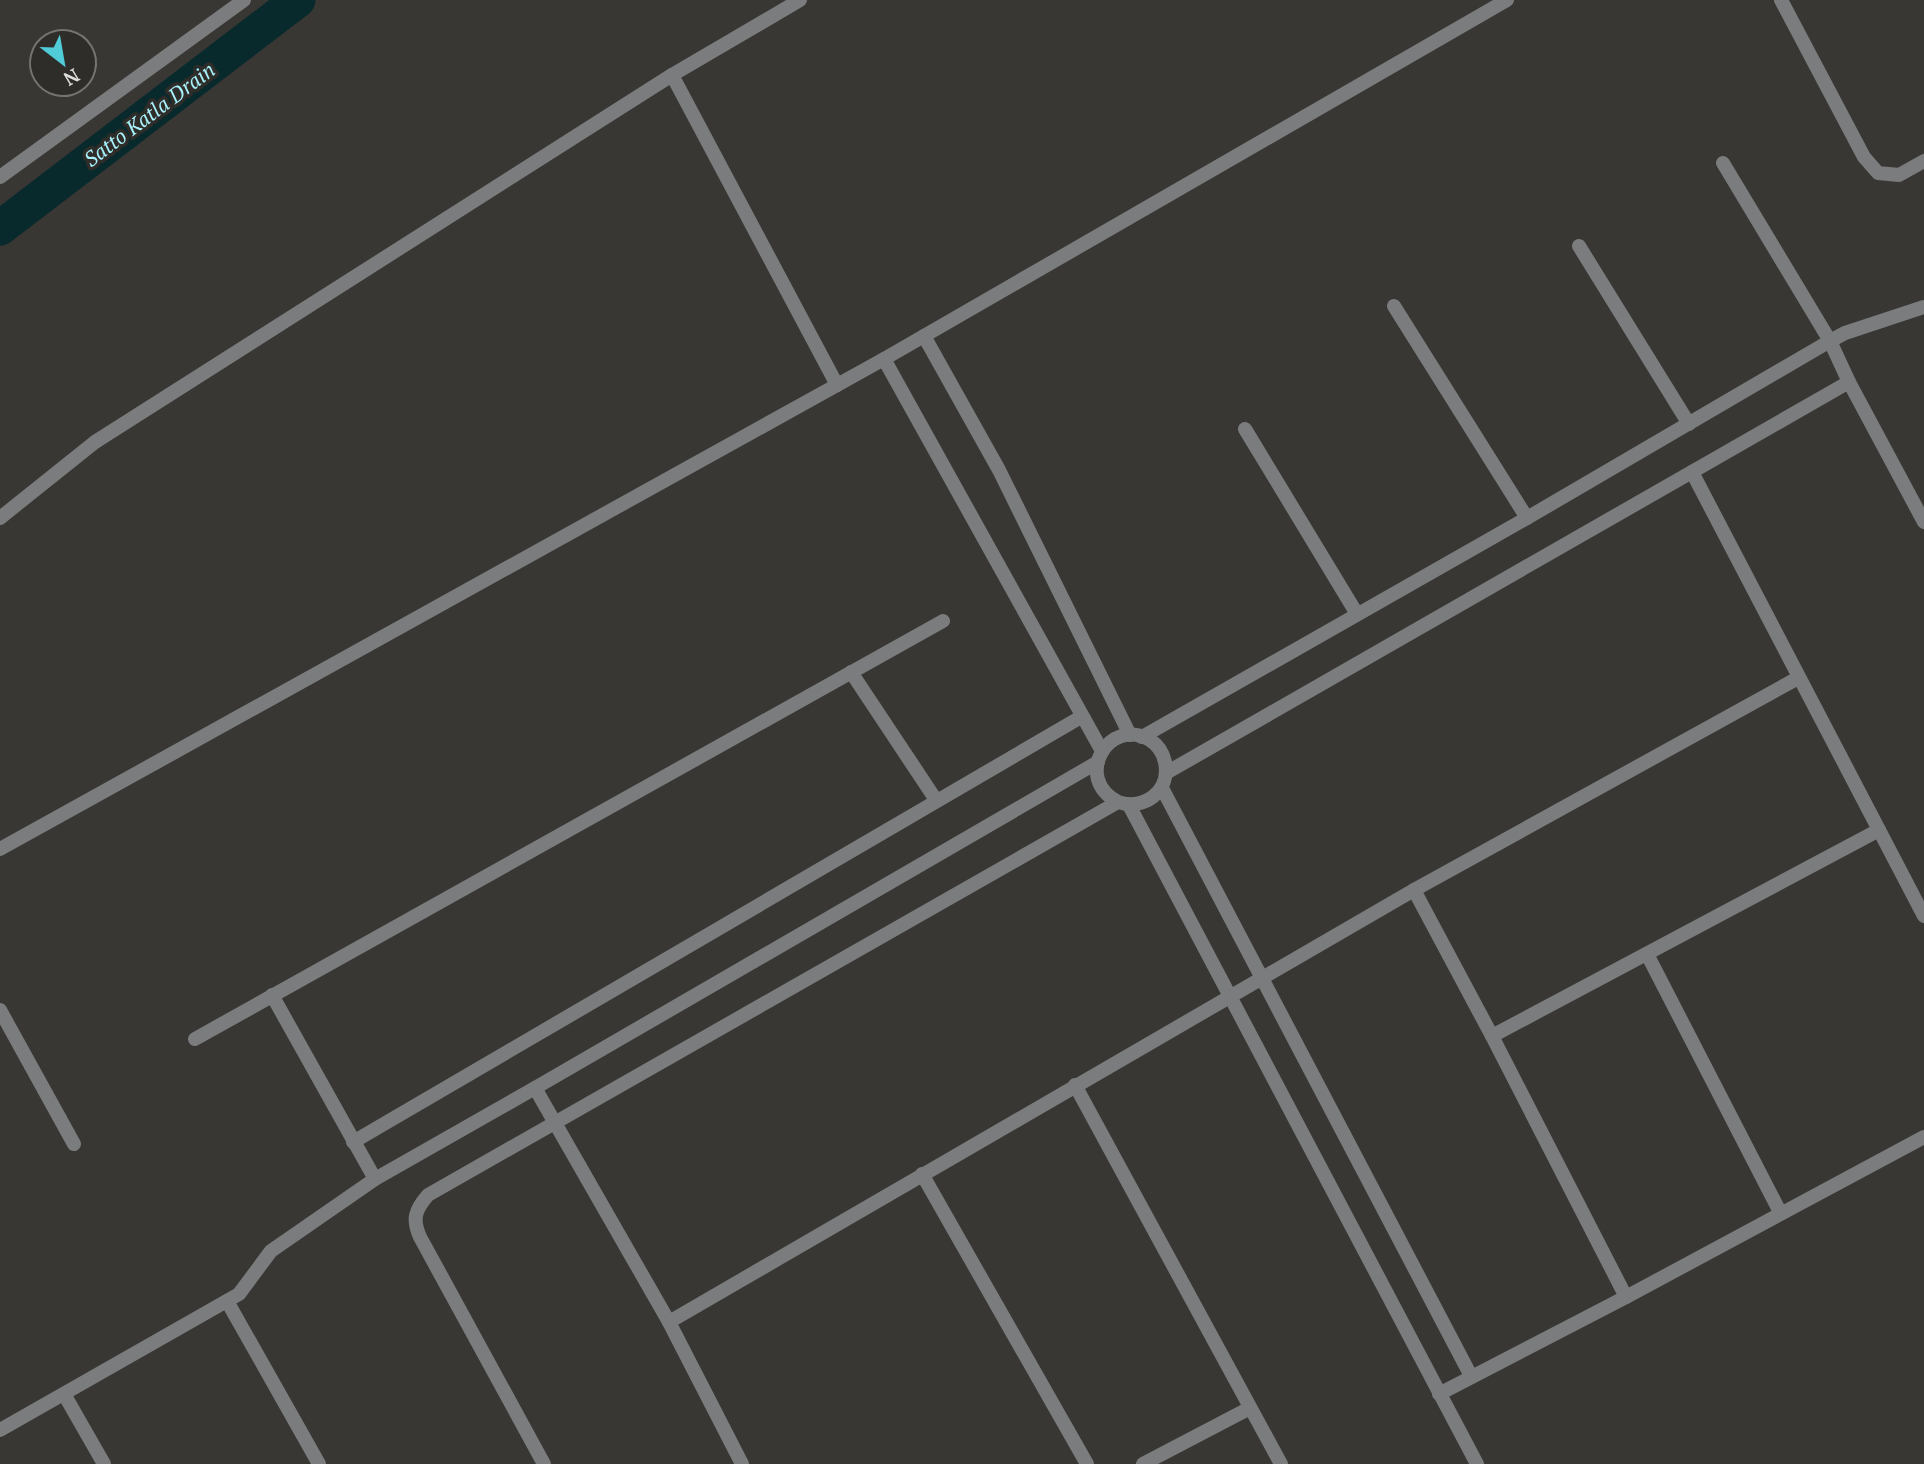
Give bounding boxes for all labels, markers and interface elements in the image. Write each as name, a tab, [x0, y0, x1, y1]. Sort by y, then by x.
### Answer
north arrow	[28, 28, 98, 98]
water label: Satto Katla Drain	[78, 55, 220, 173]
text: N	[59, 64, 85, 93]

